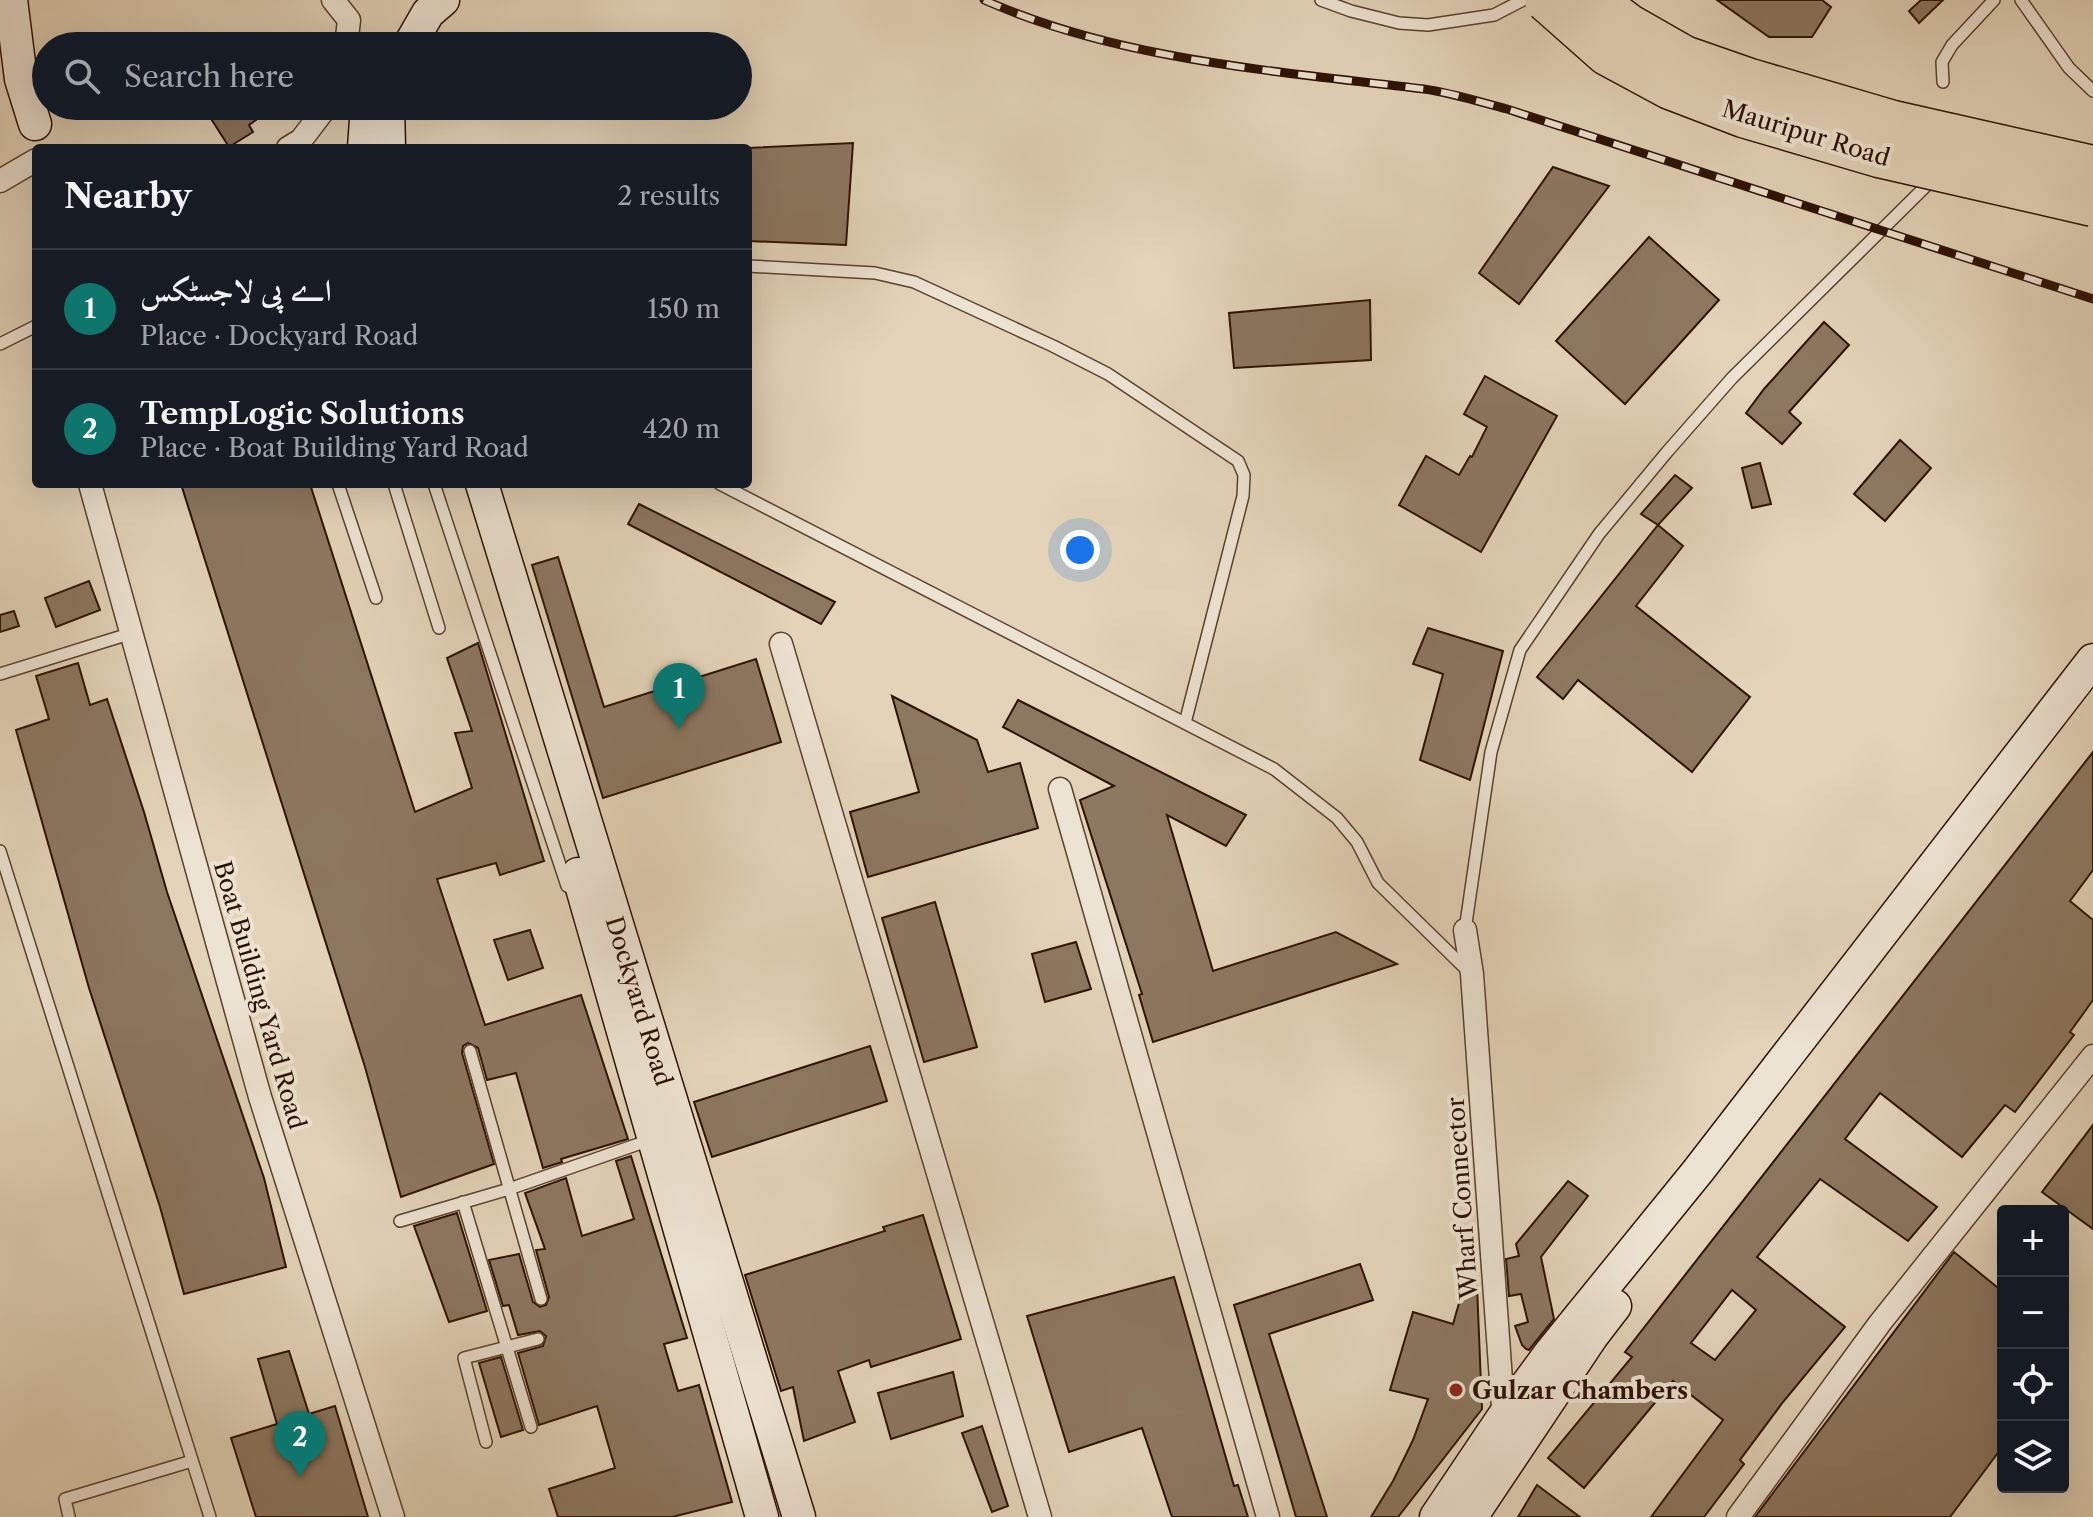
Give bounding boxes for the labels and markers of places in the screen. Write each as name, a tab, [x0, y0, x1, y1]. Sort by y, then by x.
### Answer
pin: 1	[653, 663, 705, 729]
place label: Gulzar Chambers	[1472, 1376, 1688, 1405]
marker: Gulzar Chambers	[1447, 1381, 1465, 1399]
pin: 2	[274, 1411, 326, 1477]

